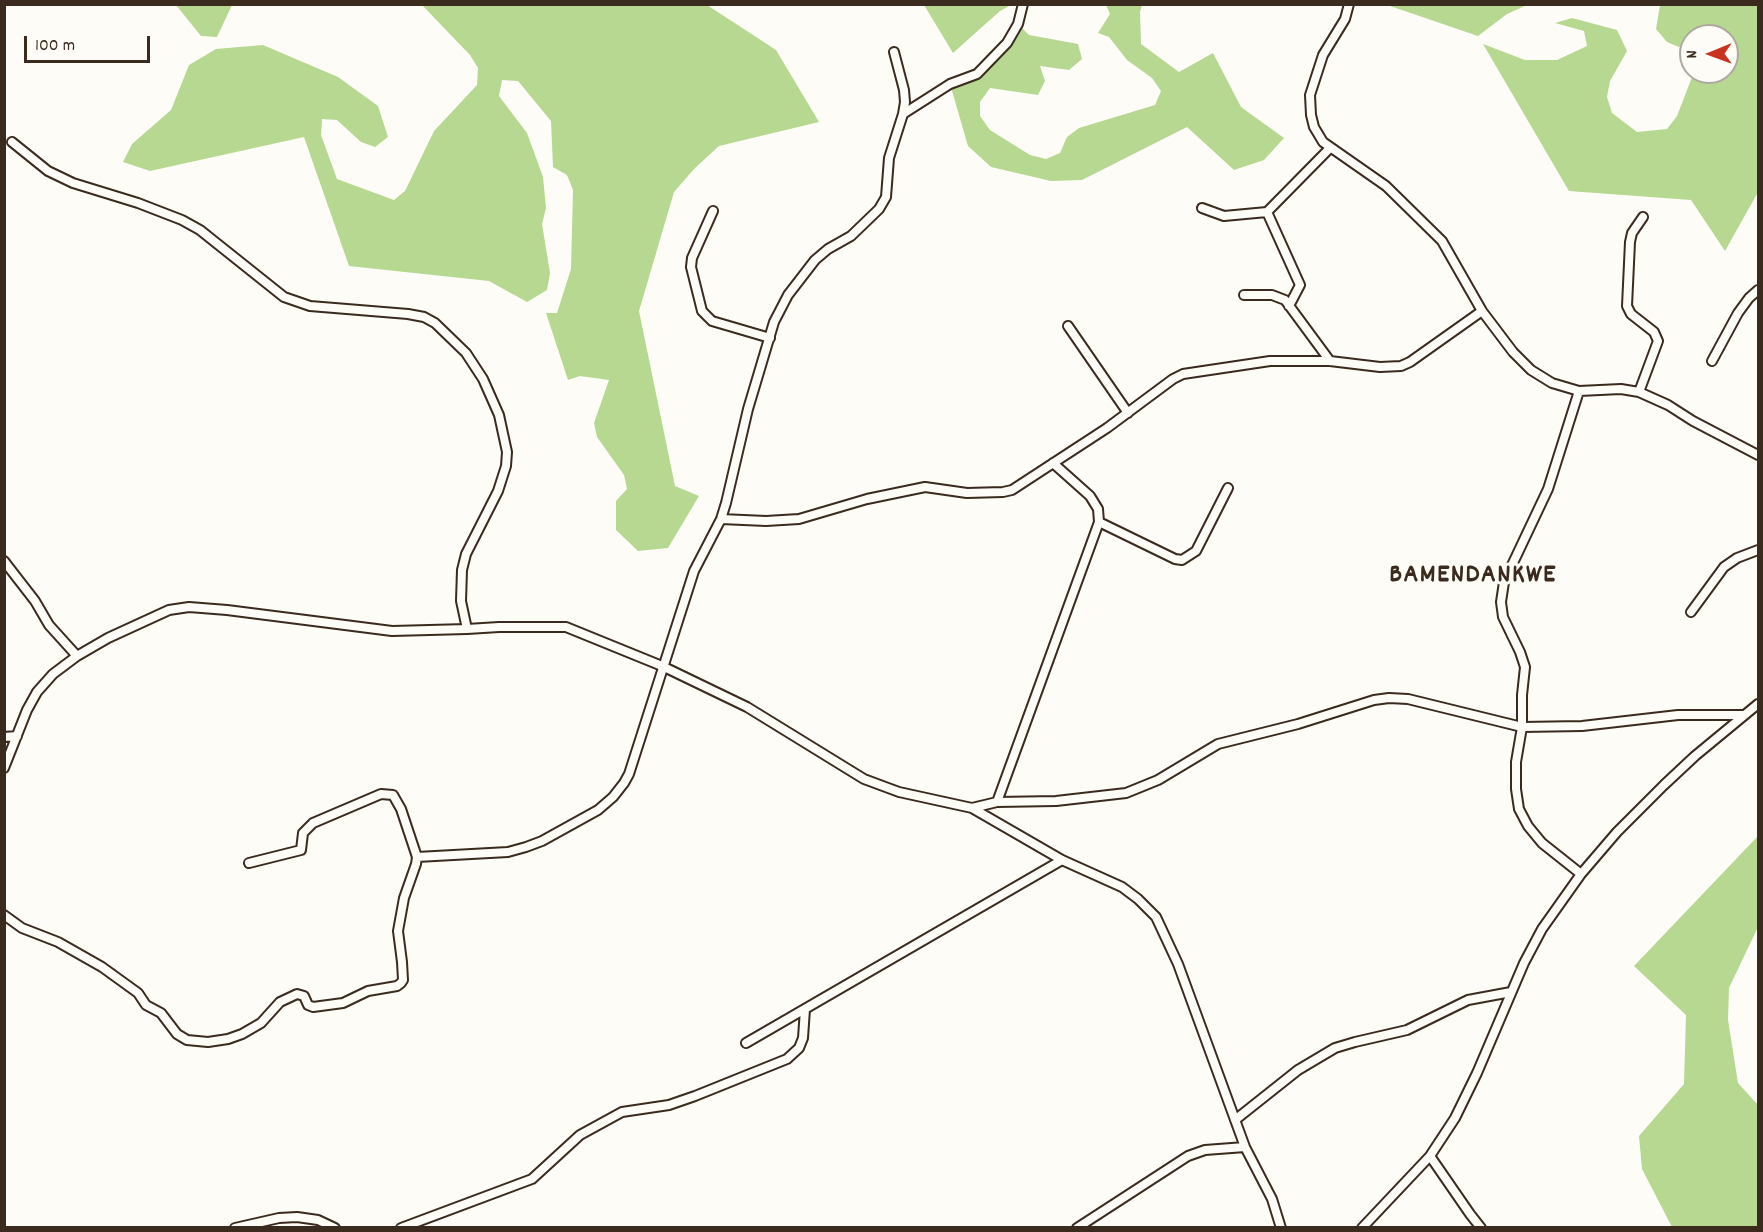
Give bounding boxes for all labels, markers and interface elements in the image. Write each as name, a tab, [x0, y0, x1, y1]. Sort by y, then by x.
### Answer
scale bar	[27, 24, 153, 62]
north arrow	[1679, 24, 1739, 84]
text: 100 m	[35, 34, 75, 59]
text: N	[1681, 50, 1704, 58]
district label: BAMENDANKWE	[1389, 561, 1557, 593]

